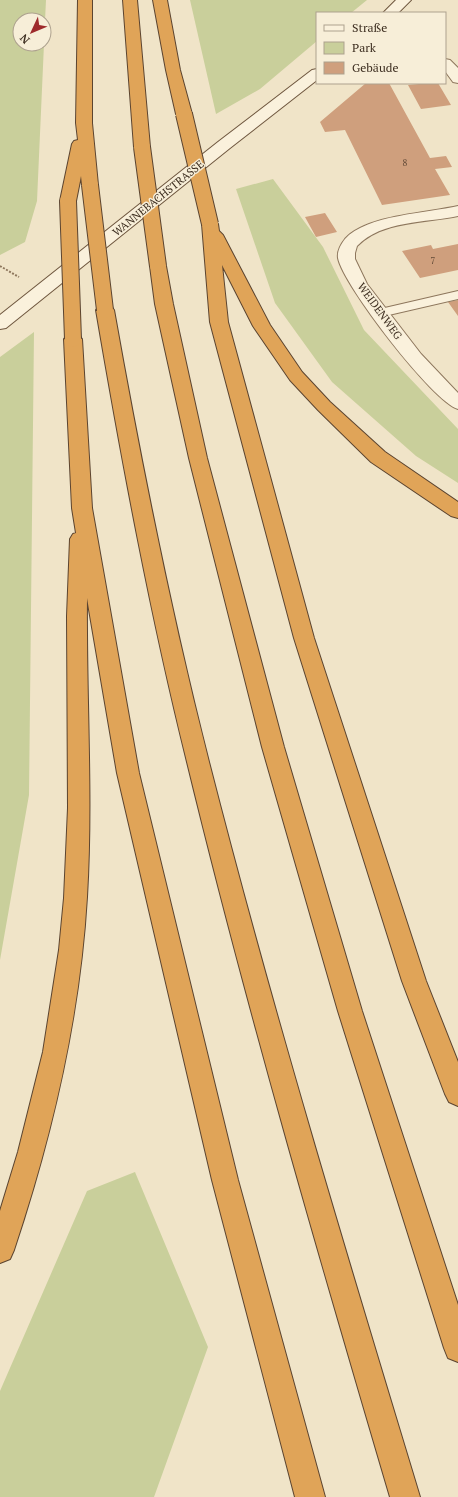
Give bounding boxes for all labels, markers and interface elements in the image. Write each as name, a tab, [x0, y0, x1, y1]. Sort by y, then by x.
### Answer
north arrow	[12, 12, 52, 52]
legend	[316, 12, 446, 84]
text: Straße	[352, 20, 387, 35]
text: N	[16, 31, 33, 47]
text: Park	[352, 40, 377, 55]
text: Gebäude	[352, 60, 398, 75]
street label: WANNEBACHSTRASSE	[109, 157, 207, 239]
house number: 8	[403, 157, 408, 169]
house number: 7	[431, 255, 436, 267]
street label: WEIDENWEG	[355, 280, 406, 343]

